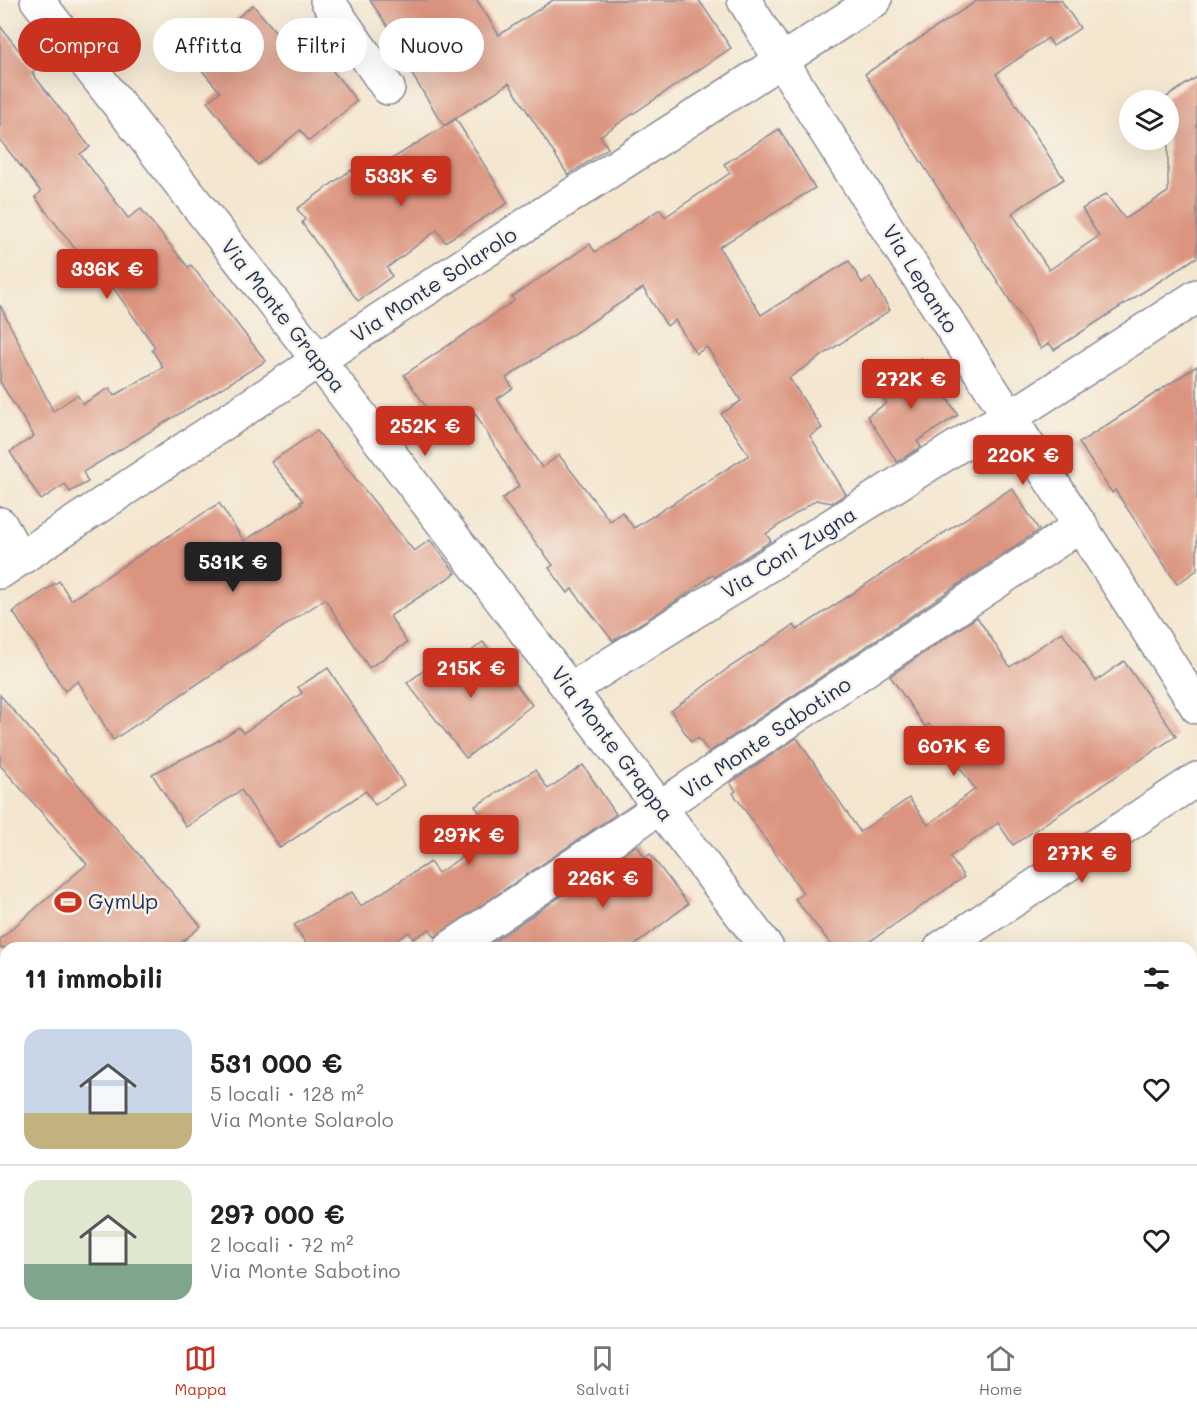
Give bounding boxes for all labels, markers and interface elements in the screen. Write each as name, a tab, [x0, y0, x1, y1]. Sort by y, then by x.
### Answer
chip: Compra	[18, 18, 141, 72]
chip: Affitta	[153, 18, 264, 72]
chip: Filtri	[276, 18, 367, 72]
chip: Nuovo	[379, 18, 484, 72]
map controls	[1119, 90, 1179, 150]
button: layers	[1119, 90, 1179, 150]
pin: 533K €	[352, 156, 450, 207]
text: 533K €	[365, 162, 437, 188]
street label: Via Lepanto	[877, 219, 965, 338]
street label: Via Monte Solarolo	[345, 220, 521, 348]
street label: Via Monte Grappa	[216, 233, 353, 397]
pin: 336K €	[58, 249, 156, 300]
text: 336K €	[71, 255, 143, 281]
pin: 272K €	[862, 359, 960, 410]
text: 272K €	[876, 365, 946, 391]
pin: 252K €	[376, 406, 474, 457]
text: 252K €	[390, 412, 460, 438]
pin: 220K €	[974, 435, 1072, 486]
text: 220K €	[987, 441, 1059, 467]
street label: Via Coni Zugna	[716, 499, 861, 604]
pin: 531K €	[184, 542, 282, 593]
text: 531K €	[198, 548, 268, 574]
pin: 215K €	[422, 648, 520, 699]
text: 215K €	[437, 654, 505, 680]
street label: Via Monte Grappa	[546, 660, 680, 826]
street label: Via Monte Sabotino	[675, 670, 856, 804]
pin: 607K €	[905, 726, 1003, 777]
text: 607K €	[918, 732, 990, 758]
pin: 297K €	[420, 815, 518, 866]
text: 297K €	[434, 821, 504, 847]
pin: 277K €	[1033, 833, 1131, 884]
text: 277K €	[1047, 839, 1117, 865]
pin: 226K €	[554, 858, 652, 909]
text: 226K €	[567, 864, 639, 890]
sports icon: GymUp	[53, 887, 83, 917]
place label: GymUp	[88, 887, 158, 914]
text: 11 immobili	[24, 961, 163, 995]
icon: filters	[1140, 962, 1173, 995]
text: 531 000 €	[210, 1046, 342, 1080]
icon: home	[72, 1053, 144, 1125]
icon: heart	[1140, 1073, 1173, 1106]
text: 5 locali · 128 m²	[210, 1080, 364, 1106]
text: Via Monte Solarolo	[210, 1106, 394, 1132]
text: 297 000 €	[210, 1197, 345, 1231]
icon: home	[72, 1204, 144, 1276]
icon: heart	[1140, 1224, 1173, 1257]
text: 2 locali · 72 m²	[210, 1231, 353, 1257]
text: Via Monte Sabotino	[210, 1257, 400, 1283]
tab: Mappa	[175, 1342, 227, 1399]
tab: Salvati	[576, 1342, 630, 1399]
tab: Home	[979, 1342, 1022, 1399]

